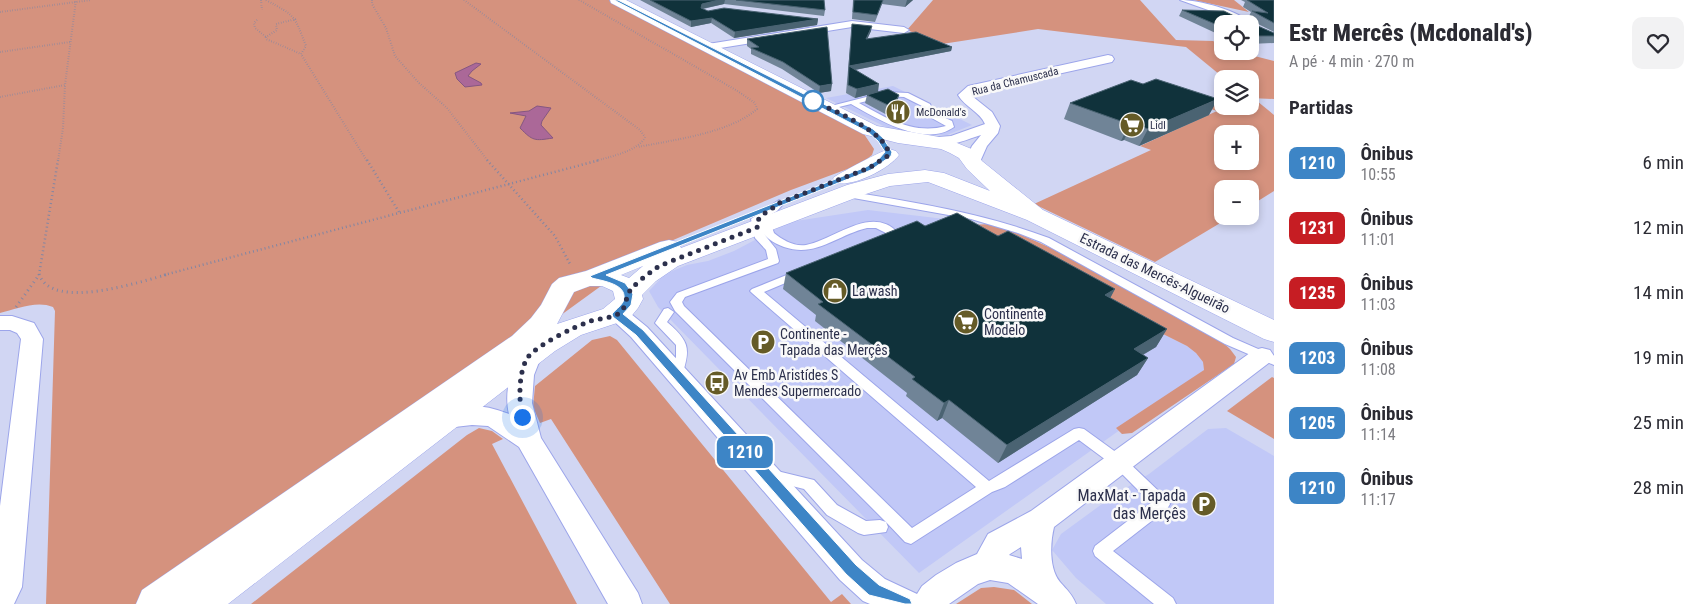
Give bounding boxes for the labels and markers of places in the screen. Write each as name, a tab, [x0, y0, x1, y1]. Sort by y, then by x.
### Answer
unlabelled marker	[802, 90, 824, 112]
restaurant icon: McDonald's	[885, 99, 911, 125]
place label: McDonald's	[916, 106, 966, 119]
supermarket icon: Lidl	[1119, 112, 1145, 138]
place label: Lidl	[1150, 119, 1166, 132]
shop icon: La wash	[822, 278, 848, 304]
place label: La wash	[852, 283, 898, 299]
place label: Continente Modelo	[984, 306, 1044, 338]
supermarket icon: Continente Modelo	[953, 309, 979, 335]
place label: Continente - Tapada das Merçês	[780, 326, 888, 358]
parking icon: Continente - Tapada das Merçês	[750, 329, 776, 355]
place label: Av Emb Aristídes S Mendes Supermercado	[734, 367, 861, 399]
bus stop icon: Av Emb Aristídes S Mendes Supermercado	[704, 370, 730, 396]
place label: MaxMat - Tapada das Merçês	[1077, 486, 1186, 523]
parking icon: MaxMat - Tapada das Merçês	[1191, 491, 1217, 517]

